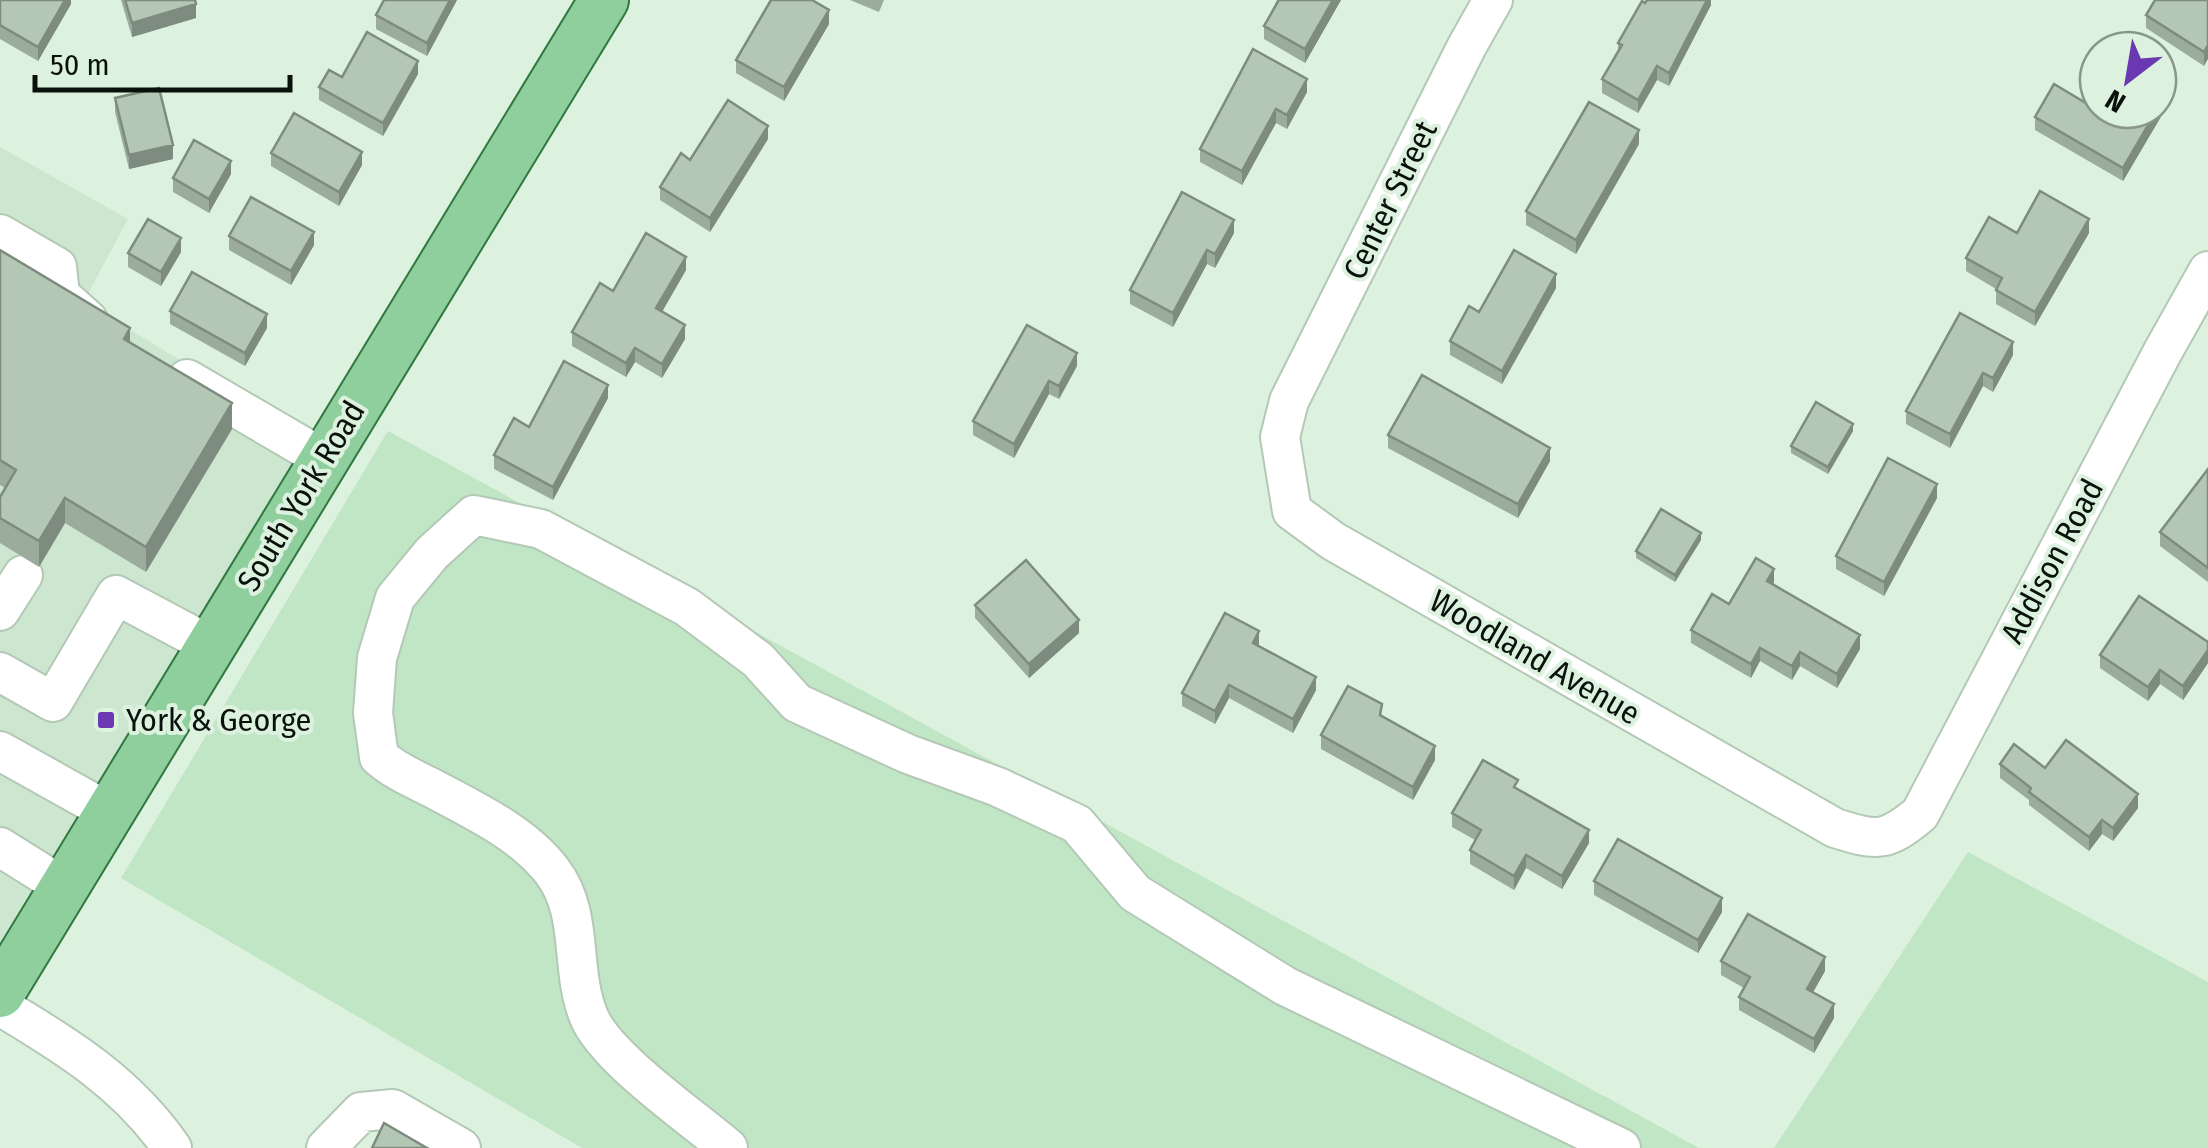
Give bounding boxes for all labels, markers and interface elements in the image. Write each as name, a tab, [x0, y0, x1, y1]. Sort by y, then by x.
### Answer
scale bar	[35, 30, 290, 92]
north arrow	[2078, 30, 2178, 130]
text: 50 m	[50, 47, 110, 83]
text: N	[2100, 83, 2131, 119]
street label: Center Street	[1335, 114, 1445, 285]
street label: South York Road	[229, 394, 373, 598]
street label: Addison Road	[1993, 472, 2111, 650]
street label: Woodland Avenue	[1423, 582, 1647, 732]
place label: York & George	[126, 701, 311, 739]
marker: York & George	[95, 709, 117, 731]

